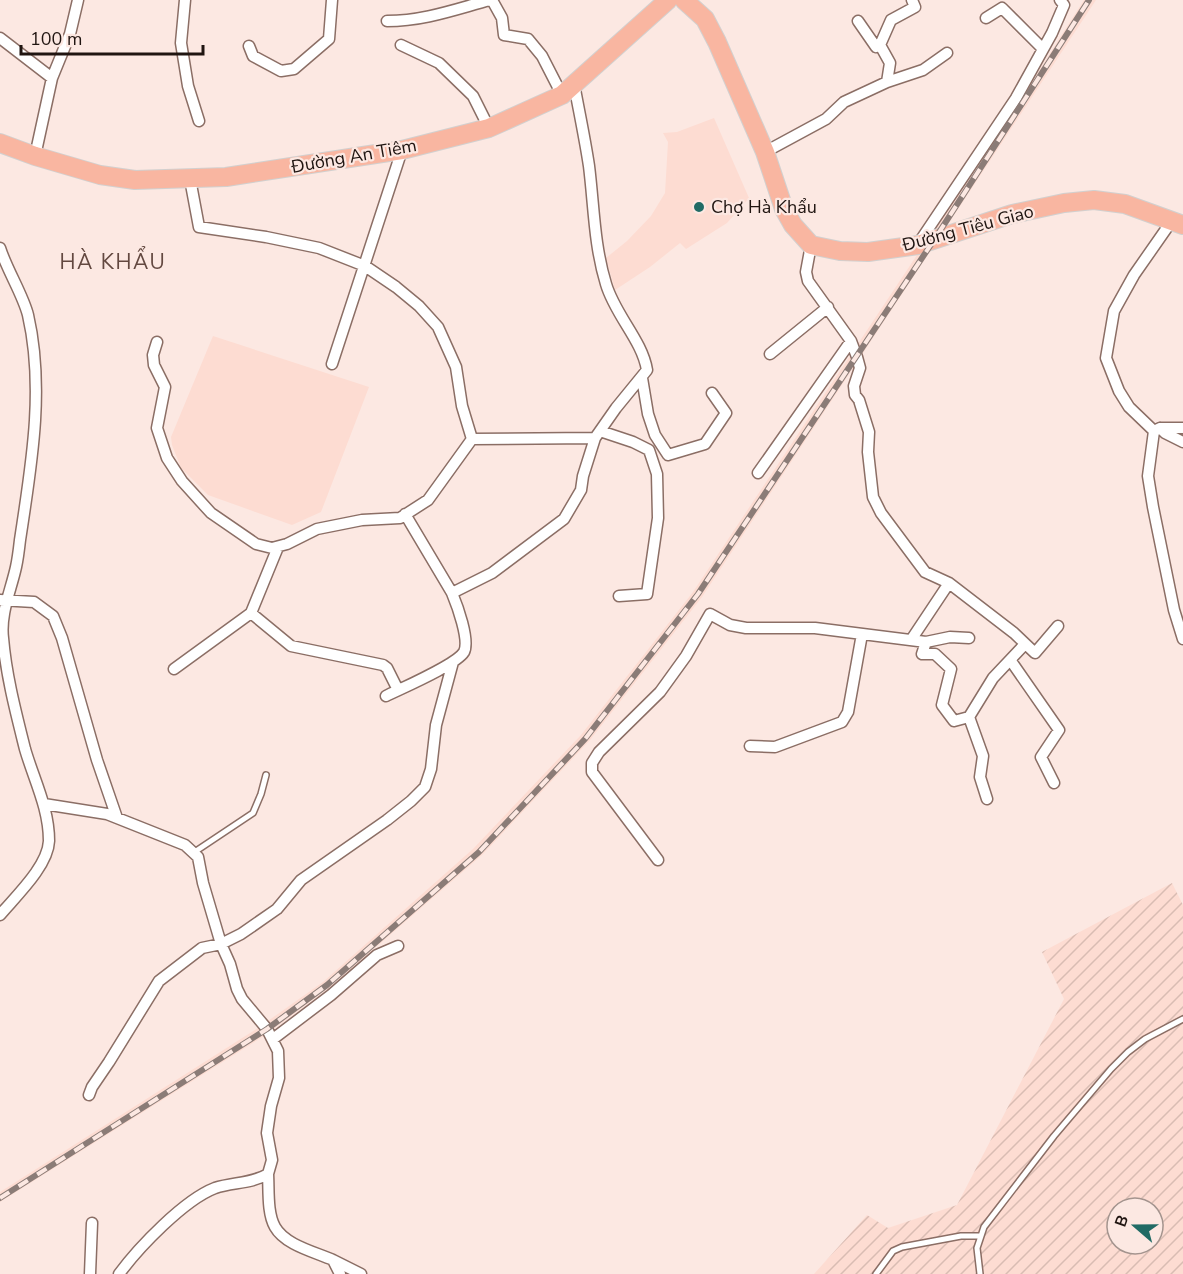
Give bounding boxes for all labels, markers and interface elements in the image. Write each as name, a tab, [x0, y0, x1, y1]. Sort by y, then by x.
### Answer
scale bar	[21, 18, 202, 56]
text: 100 m	[30, 27, 82, 51]
street label: Đường An Tiêm	[288, 133, 419, 179]
place label: Chợ Hà Khẩu	[711, 195, 817, 219]
street label: Đường Tiêu Giao	[899, 199, 1036, 257]
marker: Chợ Hà Khẩu	[692, 200, 706, 214]
district label: HÀ KHẨU	[60, 246, 166, 276]
north arrow	[1105, 1196, 1165, 1256]
text: B	[1110, 1212, 1134, 1230]

